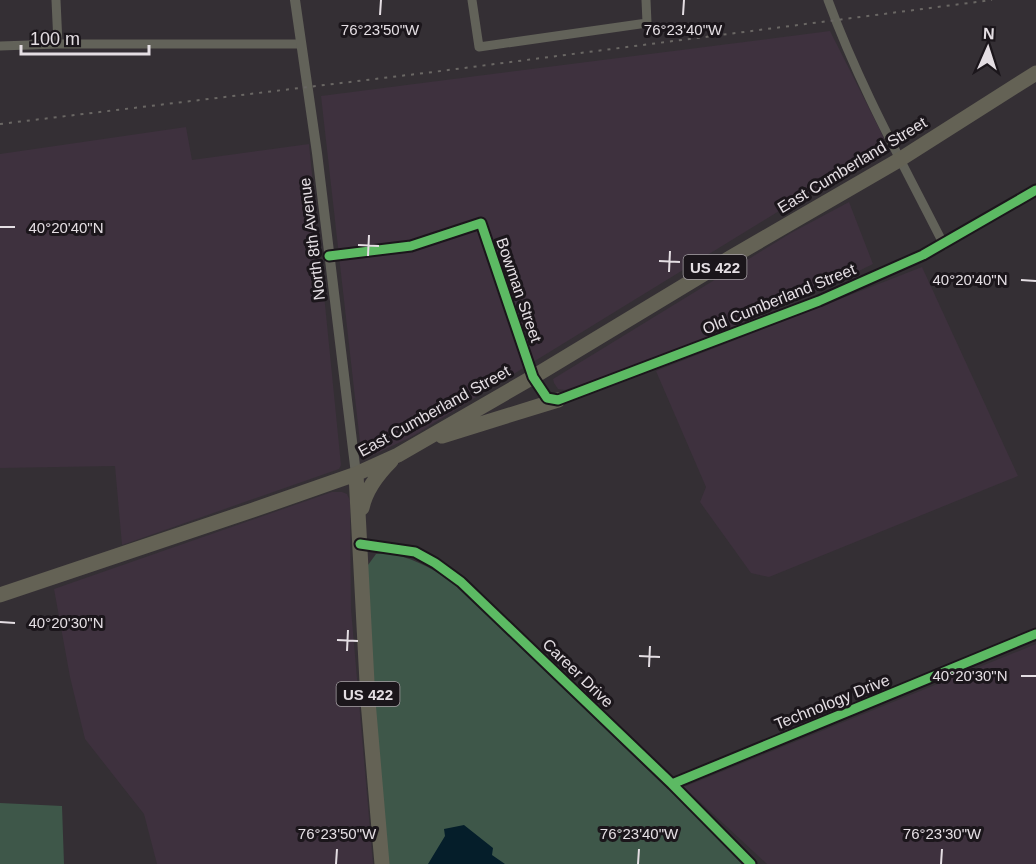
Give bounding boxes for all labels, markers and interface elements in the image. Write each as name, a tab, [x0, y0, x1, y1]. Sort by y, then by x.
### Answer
scale bar	[21, 18, 148, 56]
north arrow	[958, 18, 1018, 78]
text: 76°23'50"W	[341, 21, 420, 38]
text: 76°23'40"W	[644, 21, 723, 38]
text: N	[983, 25, 995, 42]
text: 100 m	[30, 29, 80, 49]
street label: East Cumberland Street	[774, 113, 930, 216]
street label: North 8th Avenue	[296, 177, 328, 301]
text: 40°20'40"N	[28, 219, 104, 236]
street label: Bowman Street	[493, 236, 545, 345]
road number: US 422	[684, 255, 746, 279]
street label: Old Cumberland Street	[700, 260, 859, 338]
text: 40°20'40"N	[932, 271, 1008, 288]
street label: East Cumberland Street	[355, 362, 513, 460]
text: 40°20'30"N	[28, 614, 104, 631]
street label: Career Drive	[539, 635, 617, 711]
text: 40°20'30"N	[932, 667, 1008, 684]
street label: Technology Drive	[772, 671, 892, 733]
road number: US 422	[336, 682, 400, 706]
text: 76°23'50"W	[298, 825, 377, 842]
text: 76°23'40"W	[600, 825, 679, 842]
text: 76°23'30"W	[903, 825, 982, 842]

